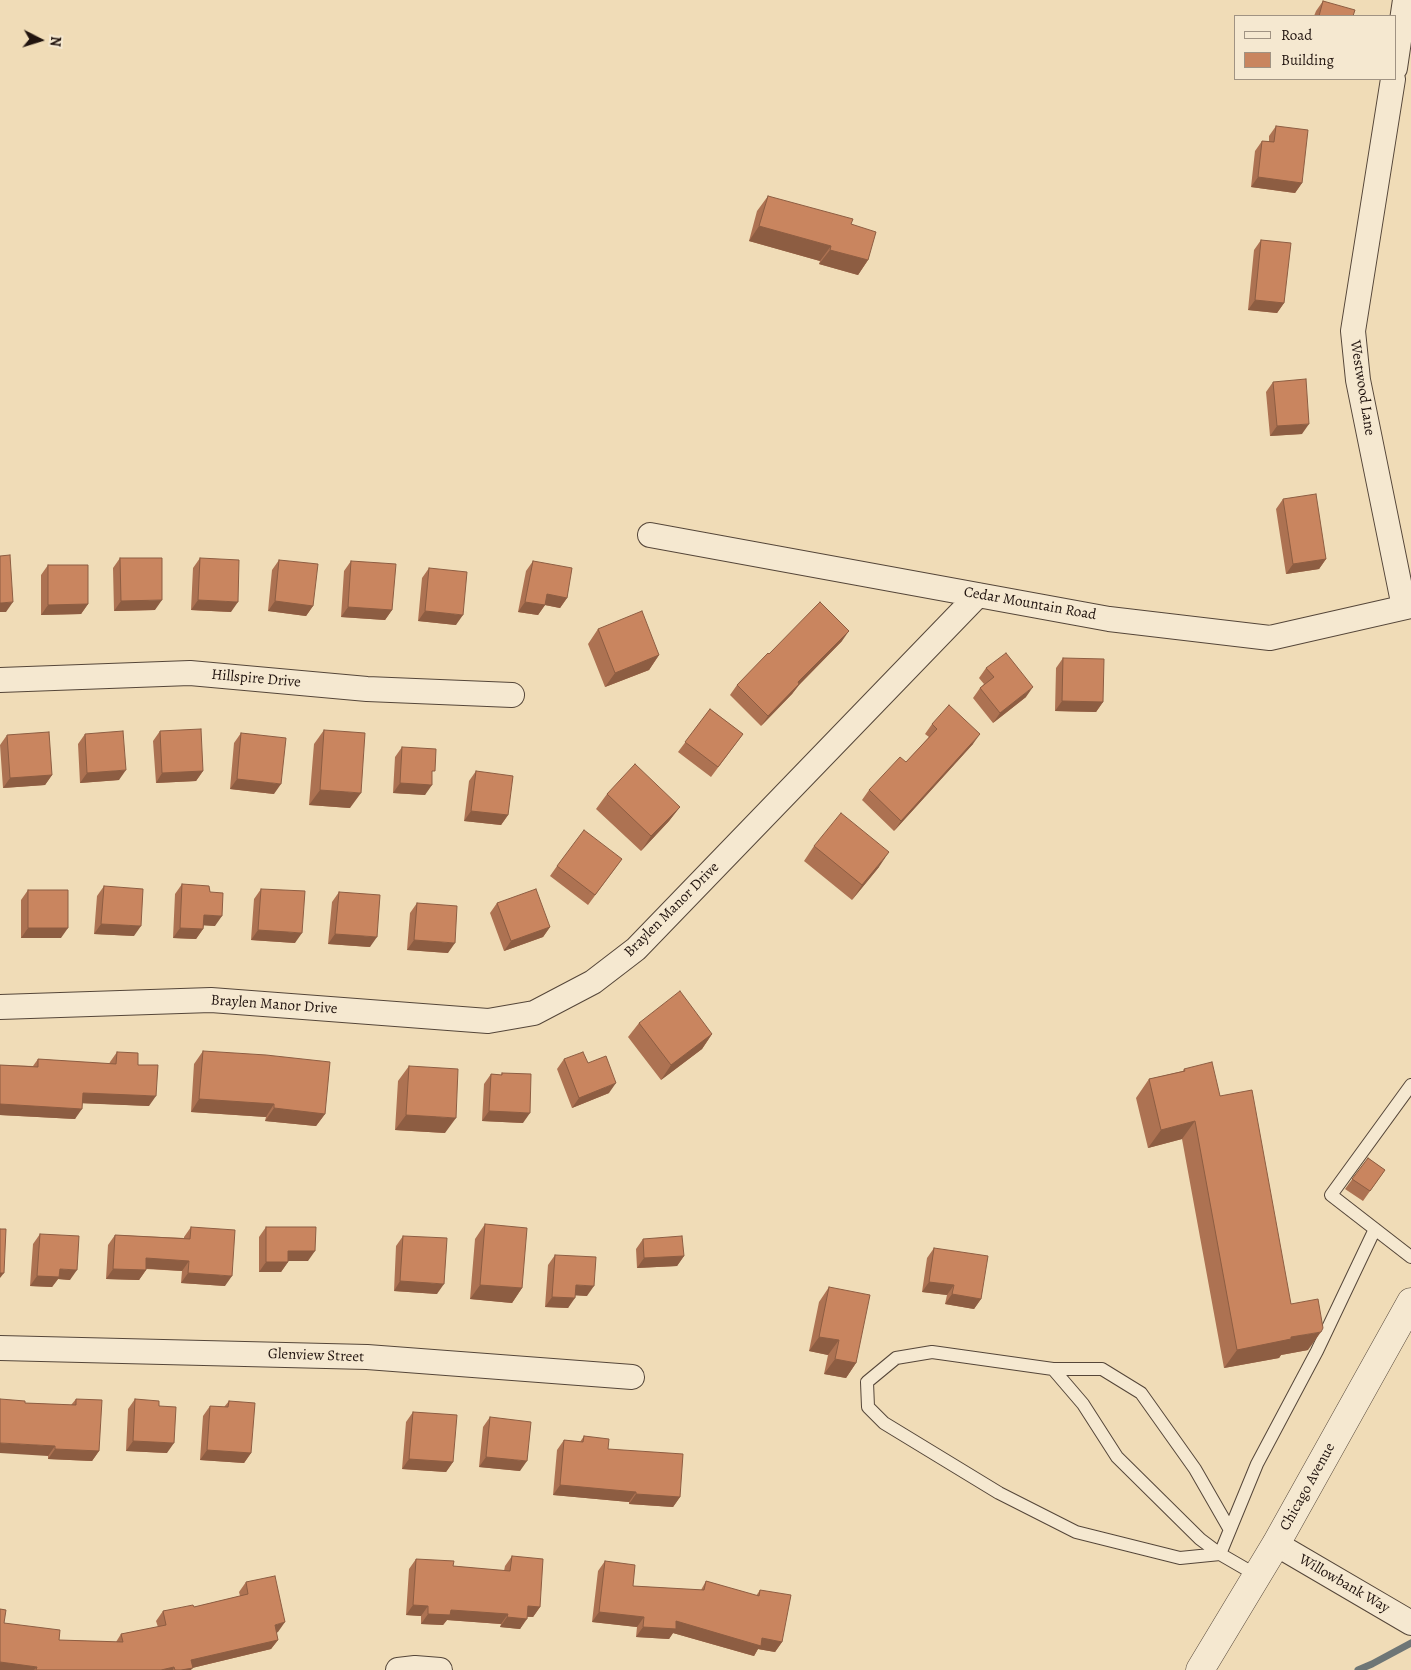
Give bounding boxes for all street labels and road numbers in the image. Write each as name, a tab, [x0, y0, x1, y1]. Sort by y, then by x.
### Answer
street label: Westwood Lane	[1346, 339, 1378, 437]
street label: Cedar Mountain Road	[962, 583, 1098, 625]
street label: Hillspire Drive	[210, 666, 302, 692]
street label: Braylen Manor Drive	[621, 859, 723, 961]
street label: Braylen Manor Drive	[210, 992, 338, 1018]
street label: Glenview Street	[268, 1345, 364, 1367]
street label: Chicago Avenue	[1277, 1440, 1339, 1534]
street label: Willowbank Way	[1295, 1551, 1393, 1617]

